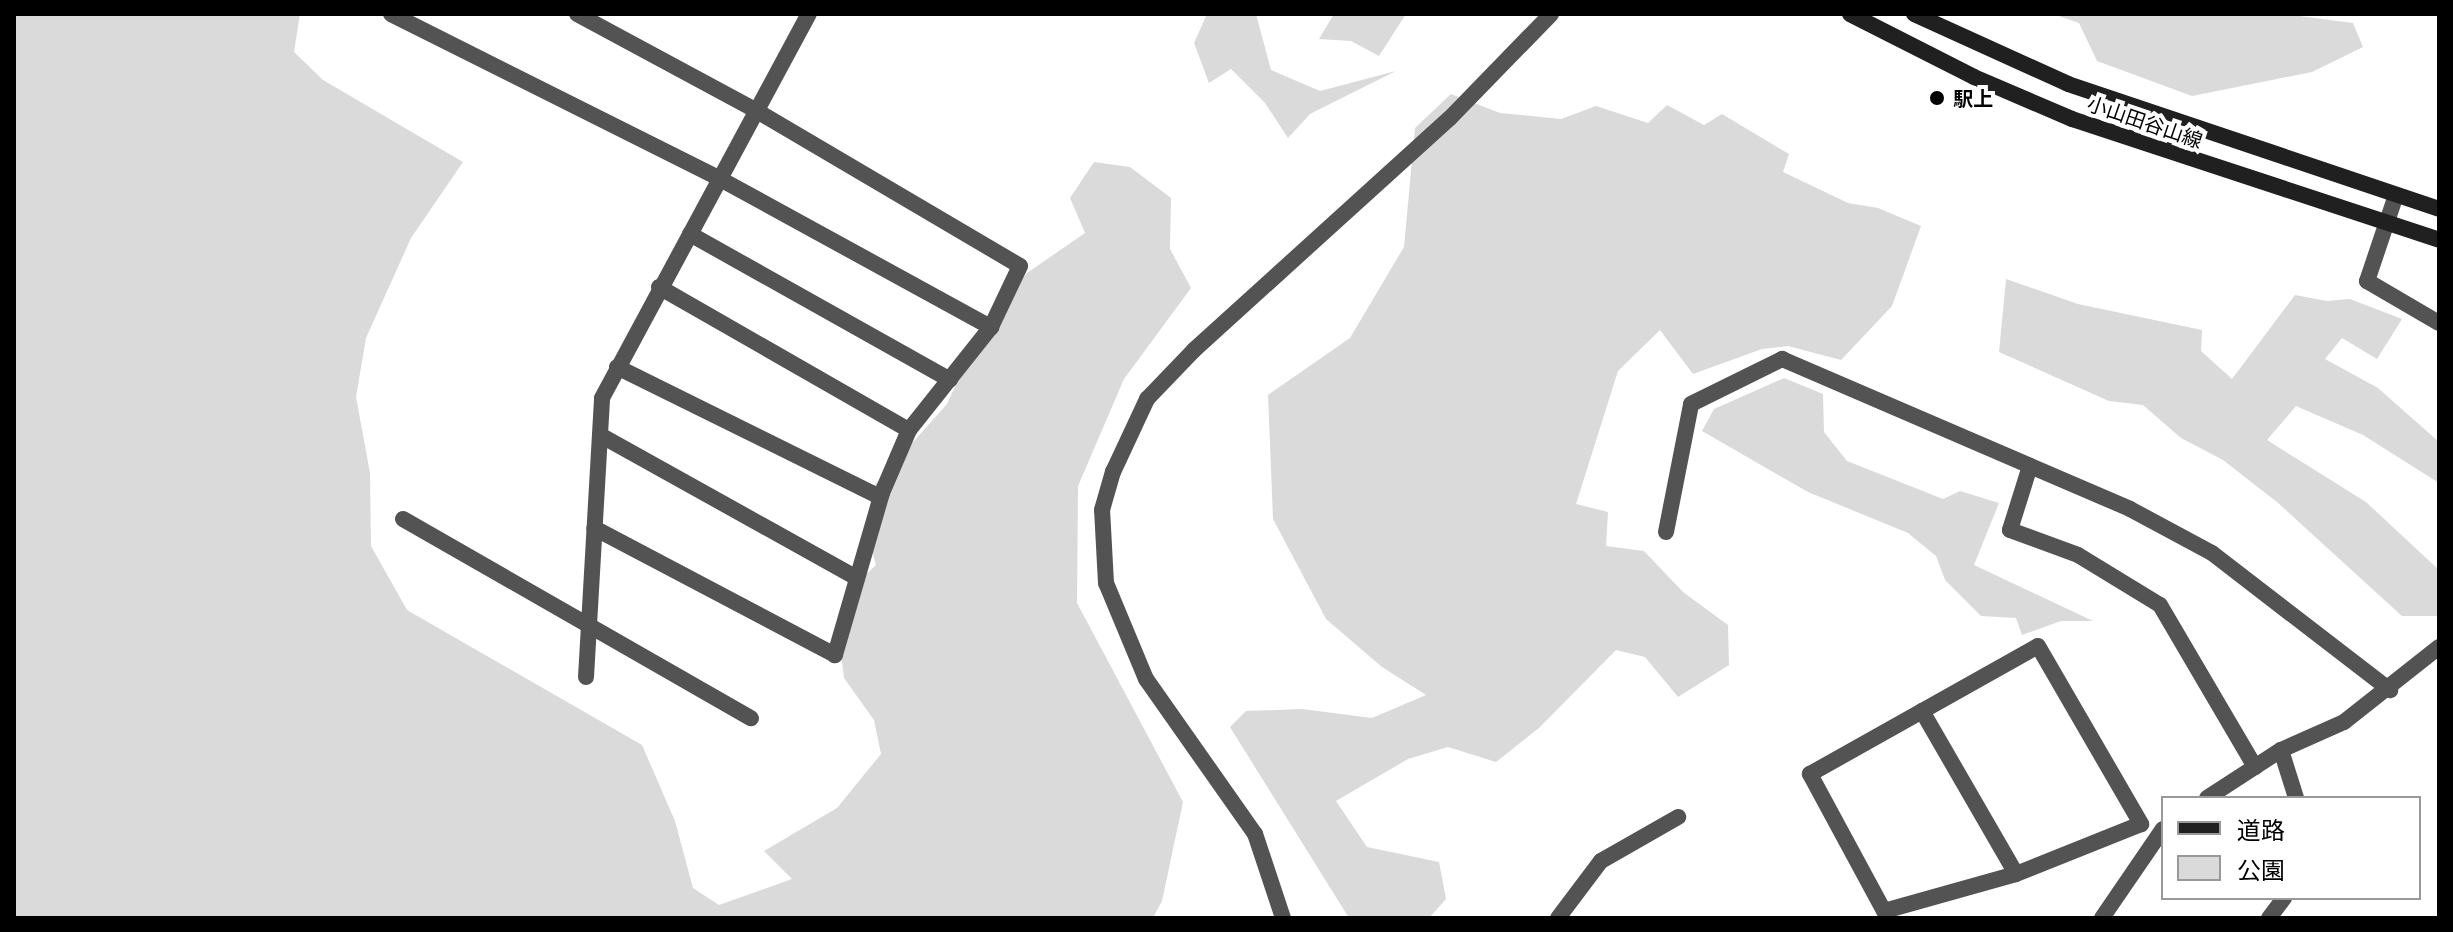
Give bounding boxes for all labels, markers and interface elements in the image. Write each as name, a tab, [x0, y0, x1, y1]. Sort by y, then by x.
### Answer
place label: 駅上	[1953, 86, 1993, 110]
marker: 駅上	[1928, 89, 1946, 107]
street label: 小山田谷山線	[2084, 91, 2206, 153]
legend	[2161, 796, 2421, 900]
text: 道路	[2237, 815, 2285, 845]
text: 公園	[2237, 855, 2285, 885]

